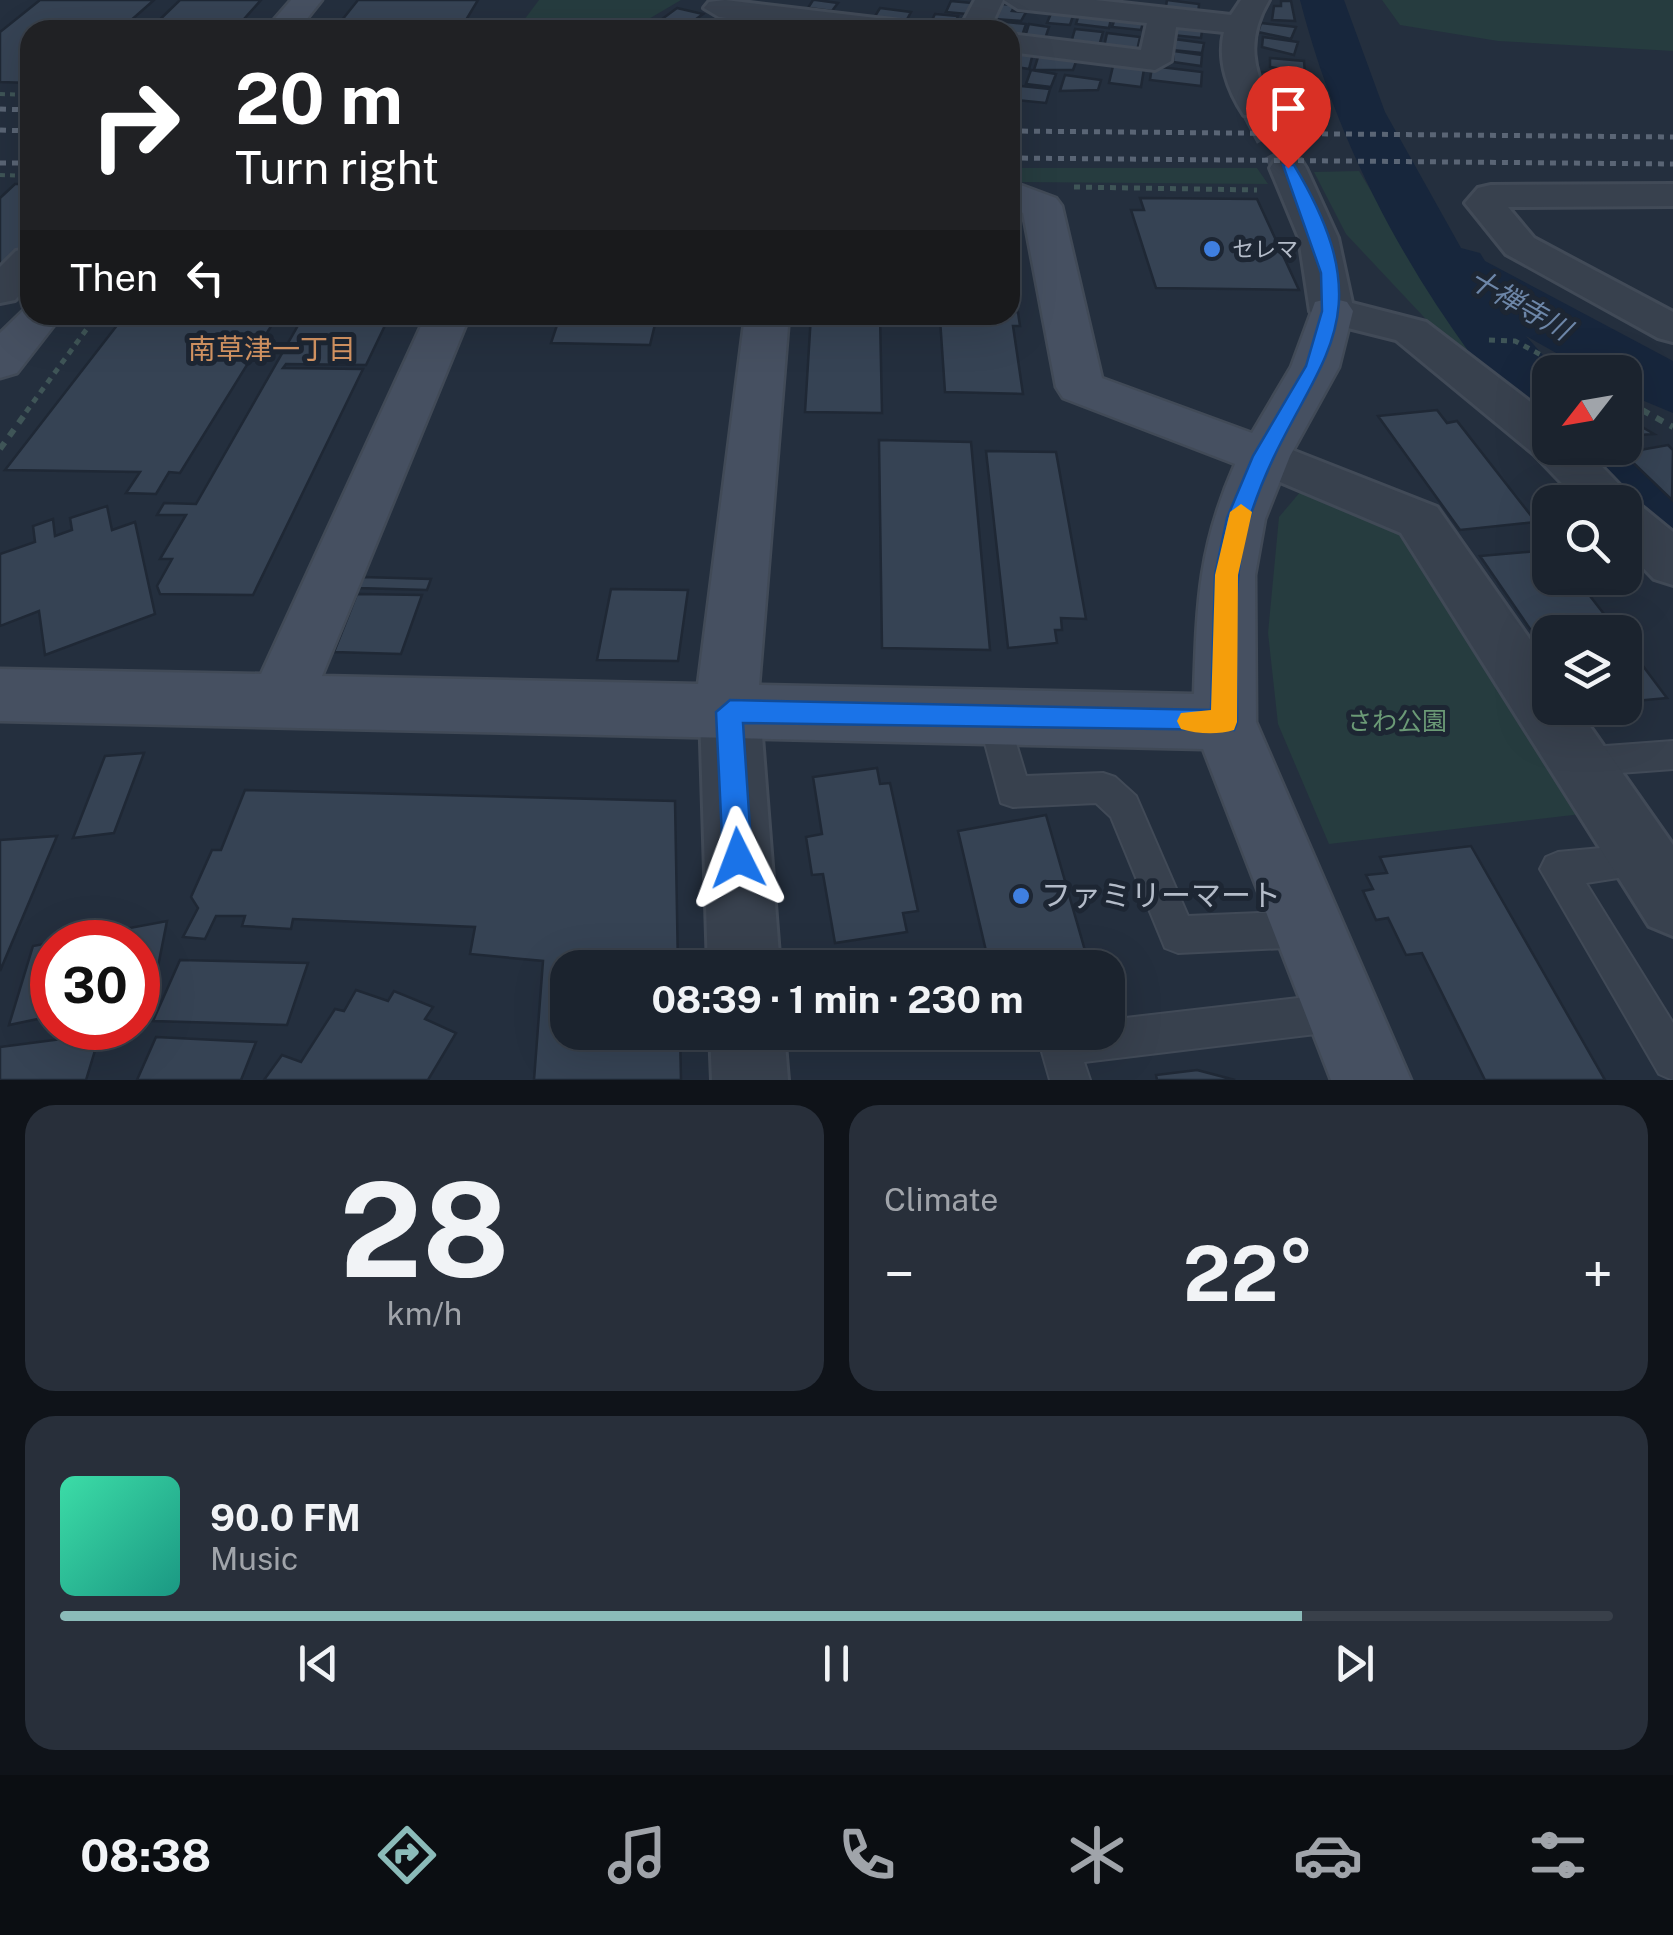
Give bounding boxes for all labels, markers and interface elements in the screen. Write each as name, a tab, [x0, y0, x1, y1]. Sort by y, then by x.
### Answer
text: 20 m	[235, 57, 403, 140]
icon: right	[70, 60, 200, 190]
pin	[1246, 66, 1331, 169]
icon: arrive	[1261, 81, 1316, 136]
text: Turn right	[235, 141, 439, 194]
place label: セレマ	[1232, 236, 1298, 262]
marker: セレマ	[1201, 238, 1223, 260]
icon: left	[178, 250, 233, 305]
text: Then	[70, 255, 158, 300]
water label: 十禅寺川	[1463, 261, 1580, 347]
district label: 南草津一丁目	[188, 332, 356, 365]
north arrow	[1532, 355, 1642, 465]
map controls	[1532, 355, 1642, 725]
button: search	[1532, 485, 1642, 595]
button: layers	[1532, 615, 1642, 725]
park label: さわ公園	[1347, 706, 1447, 736]
position arrow	[686, 806, 790, 910]
place label: ファミリーマート	[1041, 877, 1281, 913]
marker: ファミリーマート	[1010, 885, 1032, 907]
speed limit sign: 30	[30, 920, 160, 1050]
text: 08:39 · 1 min · 230 m	[651, 977, 1024, 1022]
text: 28	[340, 1154, 509, 1306]
text: Climate	[884, 1181, 998, 1218]
text: 22°	[1183, 1230, 1314, 1318]
text: −	[884, 1242, 915, 1306]
text: +	[1583, 1242, 1613, 1306]
text: km/h	[387, 1295, 462, 1332]
text: 90.0 FM	[210, 1495, 361, 1540]
text: Music	[210, 1540, 298, 1577]
icon: previous	[291, 1636, 346, 1691]
icon: pause	[809, 1636, 864, 1691]
icon: next	[1327, 1636, 1382, 1691]
icon: directions	[372, 1820, 442, 1890]
icon: music	[602, 1820, 672, 1890]
icon: phone	[832, 1820, 902, 1890]
icon: climate	[1062, 1820, 1132, 1890]
icon: car	[1293, 1820, 1363, 1890]
icon: filters	[1523, 1820, 1593, 1890]
text: 08:38	[80, 1829, 211, 1882]

